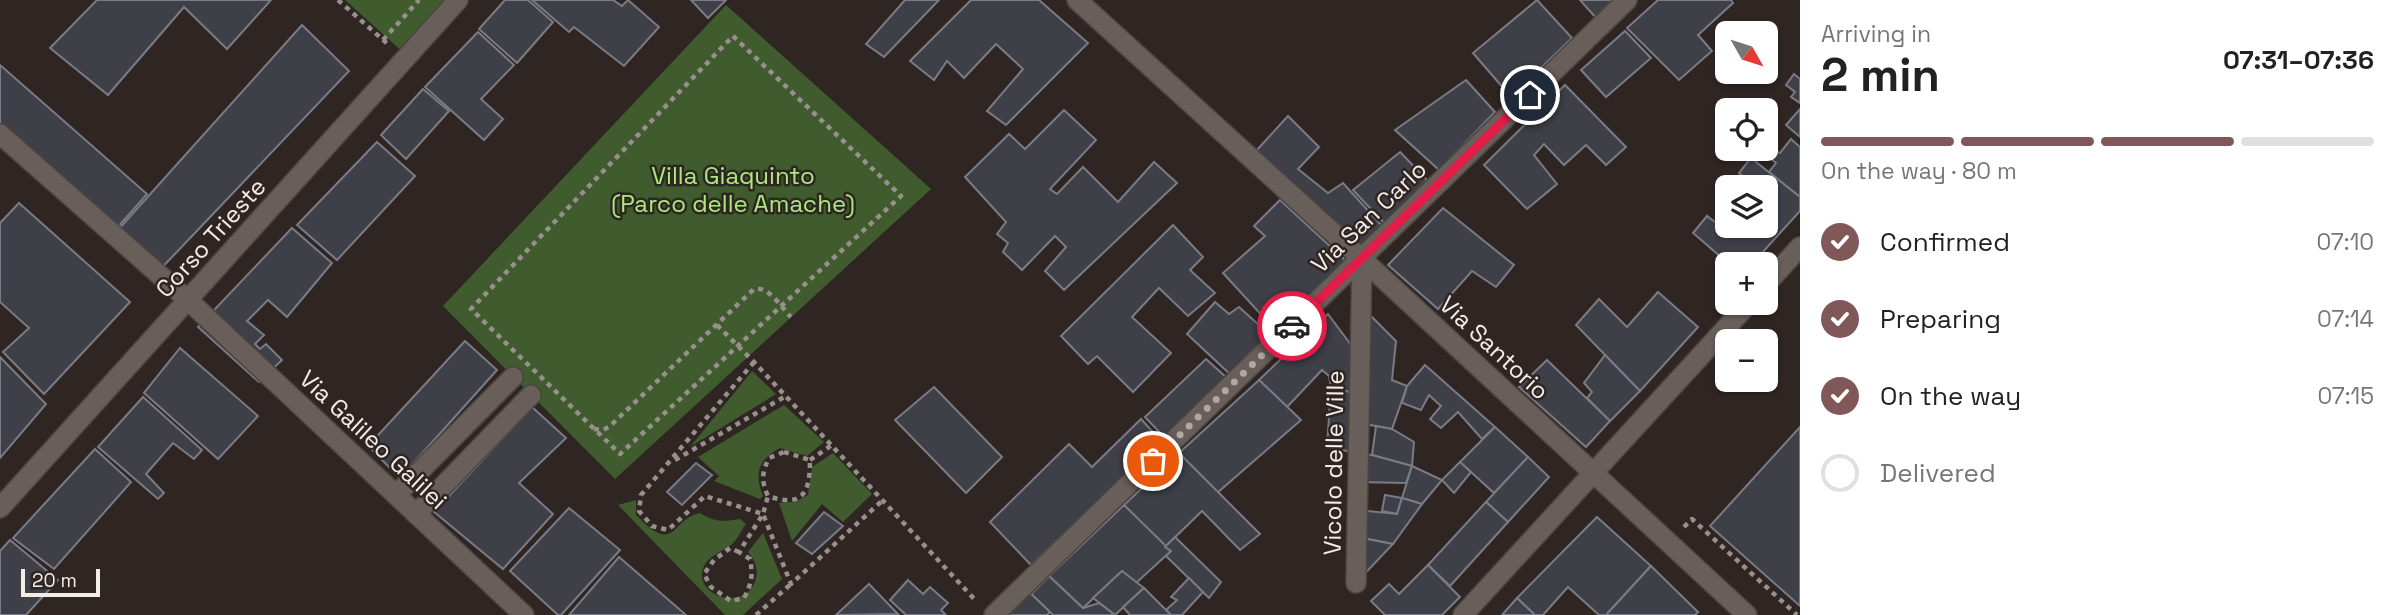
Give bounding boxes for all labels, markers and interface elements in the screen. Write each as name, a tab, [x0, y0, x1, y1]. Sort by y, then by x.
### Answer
text: Arriving in	[1821, 19, 1931, 49]
north arrow	[1715, 21, 1778, 84]
map controls	[1715, 21, 1778, 392]
text: 07:31–07:36	[2223, 43, 2374, 77]
text: 2 min	[1821, 46, 1940, 104]
pin	[1500, 65, 1560, 125]
icon: home	[1511, 76, 1549, 114]
button: locate	[1715, 98, 1778, 161]
street label: Via San Carlo	[1304, 154, 1433, 280]
text: On the way · 80 m	[1821, 156, 2017, 186]
park label: Villa Giaquinto (Parco delle Amache)	[611, 160, 855, 219]
street label: Corso Trieste	[149, 171, 273, 304]
button: layers	[1715, 175, 1778, 238]
icon: check	[1821, 223, 1859, 261]
text: Confirmed	[1880, 225, 2010, 259]
text: 07:10	[2317, 227, 2374, 257]
button: +	[1715, 252, 1778, 315]
street label: Via Santorio	[1433, 289, 1556, 406]
courier	[1257, 291, 1327, 361]
icon: check	[1821, 300, 1859, 338]
text: Preparing	[1880, 302, 2001, 336]
text: 07:14	[2317, 304, 2374, 334]
icon: car	[1273, 307, 1311, 345]
button: −	[1715, 329, 1778, 392]
street label: Via Galileo Galilei	[293, 363, 454, 516]
street label: Vicolo delle Ville	[1316, 370, 1351, 556]
icon: check	[1821, 377, 1859, 415]
text: On the way	[1880, 379, 2021, 413]
text: 07:15	[2317, 381, 2374, 411]
pin	[1123, 431, 1183, 491]
icon: bag	[1134, 442, 1172, 480]
text: Delivered	[1880, 456, 1996, 490]
scale bar	[21, 566, 100, 598]
text: 20 m	[32, 568, 77, 593]

